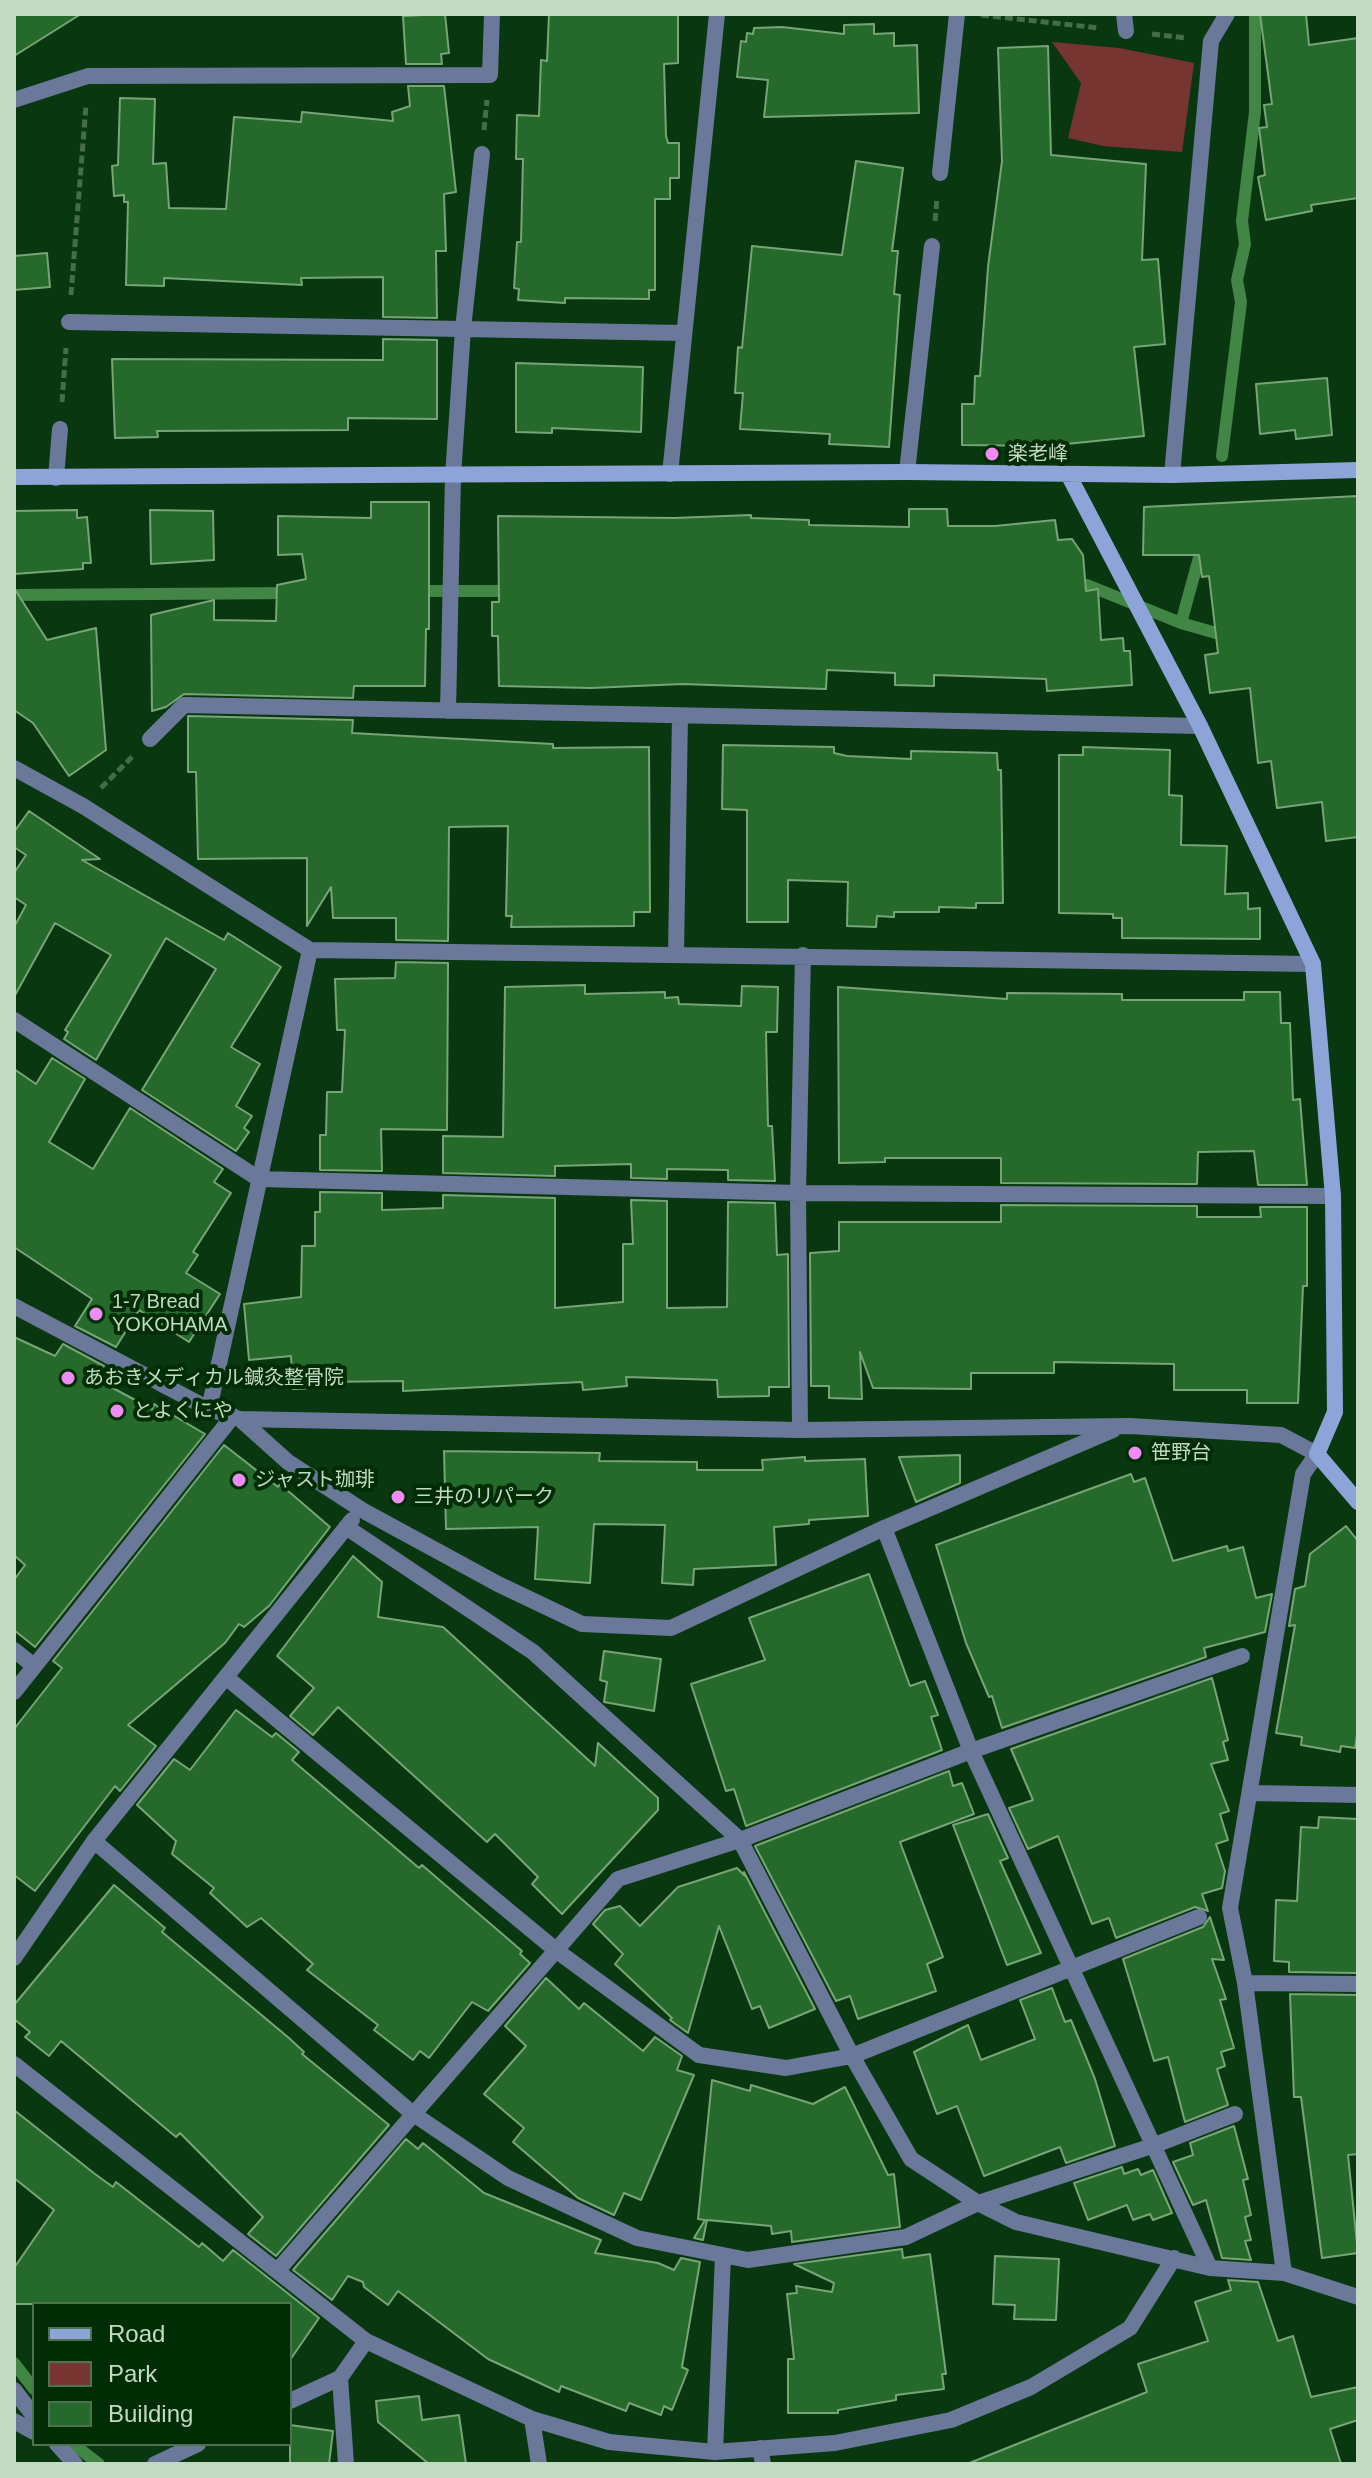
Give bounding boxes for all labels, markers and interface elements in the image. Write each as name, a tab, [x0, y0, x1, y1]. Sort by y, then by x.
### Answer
place label: 楽老峰	[1008, 442, 1068, 466]
marker: 楽老峰	[983, 445, 1001, 463]
place label: 1-7 Bread YOKOHAMA	[112, 1290, 228, 1337]
marker: 1-7 Bread YOKOHAMA	[87, 1305, 105, 1323]
place label: あおきメディカル鍼灸整骨院	[84, 1366, 344, 1390]
marker: あおきメディカル鍼灸整骨院	[59, 1369, 77, 1387]
place label: とよくにや	[133, 1399, 233, 1423]
marker: とよくにや	[108, 1402, 126, 1420]
place label: 笹野台	[1151, 1441, 1211, 1465]
marker: 笹野台	[1126, 1444, 1144, 1462]
place label: ジャスト珈琲	[255, 1468, 375, 1492]
marker: ジャスト珈琲	[230, 1471, 248, 1489]
place label: 三井のリパーク	[414, 1485, 554, 1509]
marker: 三井のリパーク	[389, 1488, 407, 1506]
legend	[32, 2302, 292, 2446]
text: Road	[108, 2320, 165, 2347]
text: Park	[108, 2360, 157, 2387]
text: Building	[108, 2400, 193, 2427]

